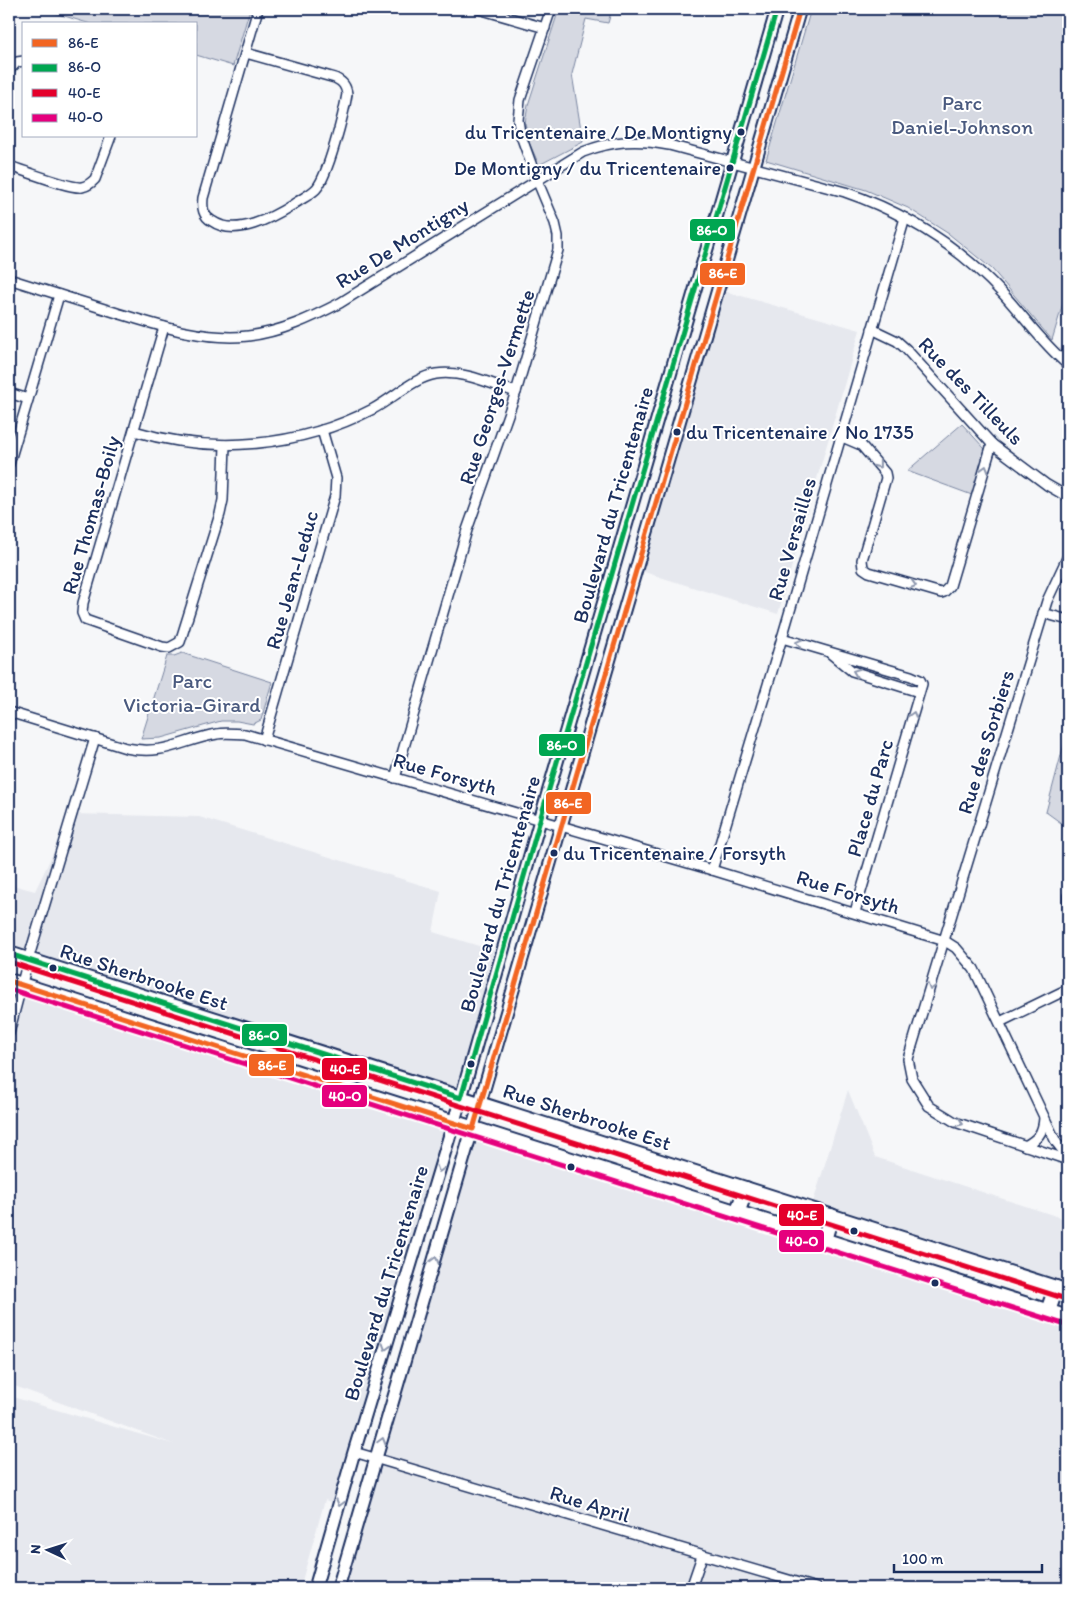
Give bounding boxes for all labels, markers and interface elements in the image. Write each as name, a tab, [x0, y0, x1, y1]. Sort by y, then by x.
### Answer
legend	[22, 22, 198, 138]
text: 86-E	[68, 34, 98, 52]
text: 86-O	[68, 58, 101, 76]
text: 40-E	[68, 84, 101, 102]
park label: Parc Daniel-Johnson	[891, 90, 1033, 139]
text: 40-O	[68, 108, 103, 126]
place label: du Tricentenaire / De Montigny	[465, 120, 733, 144]
marker: du Tricentenaire / De Montigny	[736, 127, 746, 137]
place label: De Montigny / du Tricentenaire	[454, 156, 721, 180]
marker: De Montigny / du Tricentenaire	[725, 163, 735, 173]
street label: Rue De Montigny	[331, 192, 473, 293]
line badge: 86-O	[689, 218, 736, 242]
text: 86-O	[697, 222, 727, 239]
line badge: 86-E	[699, 262, 746, 286]
text: 86-E	[709, 265, 737, 282]
street label: Rue Georges-Vermette	[453, 286, 540, 488]
street label: Rue des Tilleuls	[913, 331, 1029, 450]
street label: Boulevard du Tricentenaire	[567, 384, 658, 626]
place label: du Tricentenaire / No 1735	[686, 420, 914, 444]
marker: du Tricentenaire / No 1735	[672, 427, 682, 437]
street label: Rue Thomas-Boily	[56, 433, 125, 597]
one-way arrow	[872, 459, 881, 468]
one-way arrow	[979, 466, 989, 474]
street label: Rue Versailles	[762, 474, 821, 603]
street label: Rue Jean-Leduc	[260, 507, 323, 652]
one-way arrow	[908, 579, 916, 589]
one-way arrow	[795, 638, 804, 649]
street label: Rue des Sorbiers	[952, 667, 1019, 817]
park label: Parc Victoria-Girard	[123, 668, 261, 717]
one-way arrow	[852, 668, 861, 678]
one-way arrow	[907, 711, 917, 719]
line badge: 86-O	[538, 733, 586, 757]
street label: Place du Parc	[841, 736, 898, 860]
text: 86-O	[547, 737, 577, 754]
street label: Rue Forsyth	[390, 747, 500, 800]
street label: Boulevard du Tricentenaire	[454, 773, 545, 1015]
line badge: 86-E	[545, 791, 592, 815]
text: 86-E	[554, 795, 582, 812]
place label: du Tricentenaire / Forsyth	[563, 841, 786, 865]
marker: du Tricentenaire / Forsyth	[549, 848, 559, 858]
street label: Rue Forsyth	[793, 864, 903, 919]
street label: Rue Sherbrooke Est	[57, 938, 232, 1016]
unlabelled marker	[48, 963, 58, 973]
one-way arrow	[926, 983, 936, 991]
line badge: 86-O	[241, 1023, 288, 1047]
text: 86-O	[249, 1027, 279, 1044]
line badge: 86-E	[248, 1053, 295, 1077]
text: 86-E	[258, 1057, 286, 1074]
line badge: 40-E	[321, 1057, 368, 1081]
unlabelled marker	[466, 1059, 476, 1069]
text: 40-E	[330, 1061, 360, 1078]
street label: Rue Sherbrooke Est	[500, 1078, 675, 1156]
line badge: 40-O	[321, 1084, 368, 1108]
text: 40-O	[329, 1088, 361, 1105]
one-way arrow	[955, 1117, 963, 1127]
street label: Boulevard du Tricentenaire	[338, 1162, 433, 1404]
unlabelled marker	[566, 1162, 576, 1172]
one-way arrow	[435, 1165, 445, 1173]
line badge: 40-E	[778, 1203, 825, 1227]
text: 40-E	[787, 1207, 817, 1224]
unlabelled marker	[849, 1226, 859, 1236]
line badge: 40-O	[778, 1229, 825, 1253]
text: 40-O	[786, 1233, 818, 1250]
one-way arrow	[429, 1256, 439, 1265]
unlabelled marker	[930, 1278, 940, 1288]
one-way arrow	[381, 1342, 391, 1351]
one-way arrow	[377, 1437, 387, 1446]
street label: Rue April	[547, 1479, 633, 1528]
one-way arrow	[335, 1498, 345, 1506]
north arrow	[22, 1524, 72, 1574]
scale bar	[894, 1542, 1042, 1574]
text: N	[27, 1544, 44, 1554]
text: 100 m	[902, 1550, 944, 1568]

